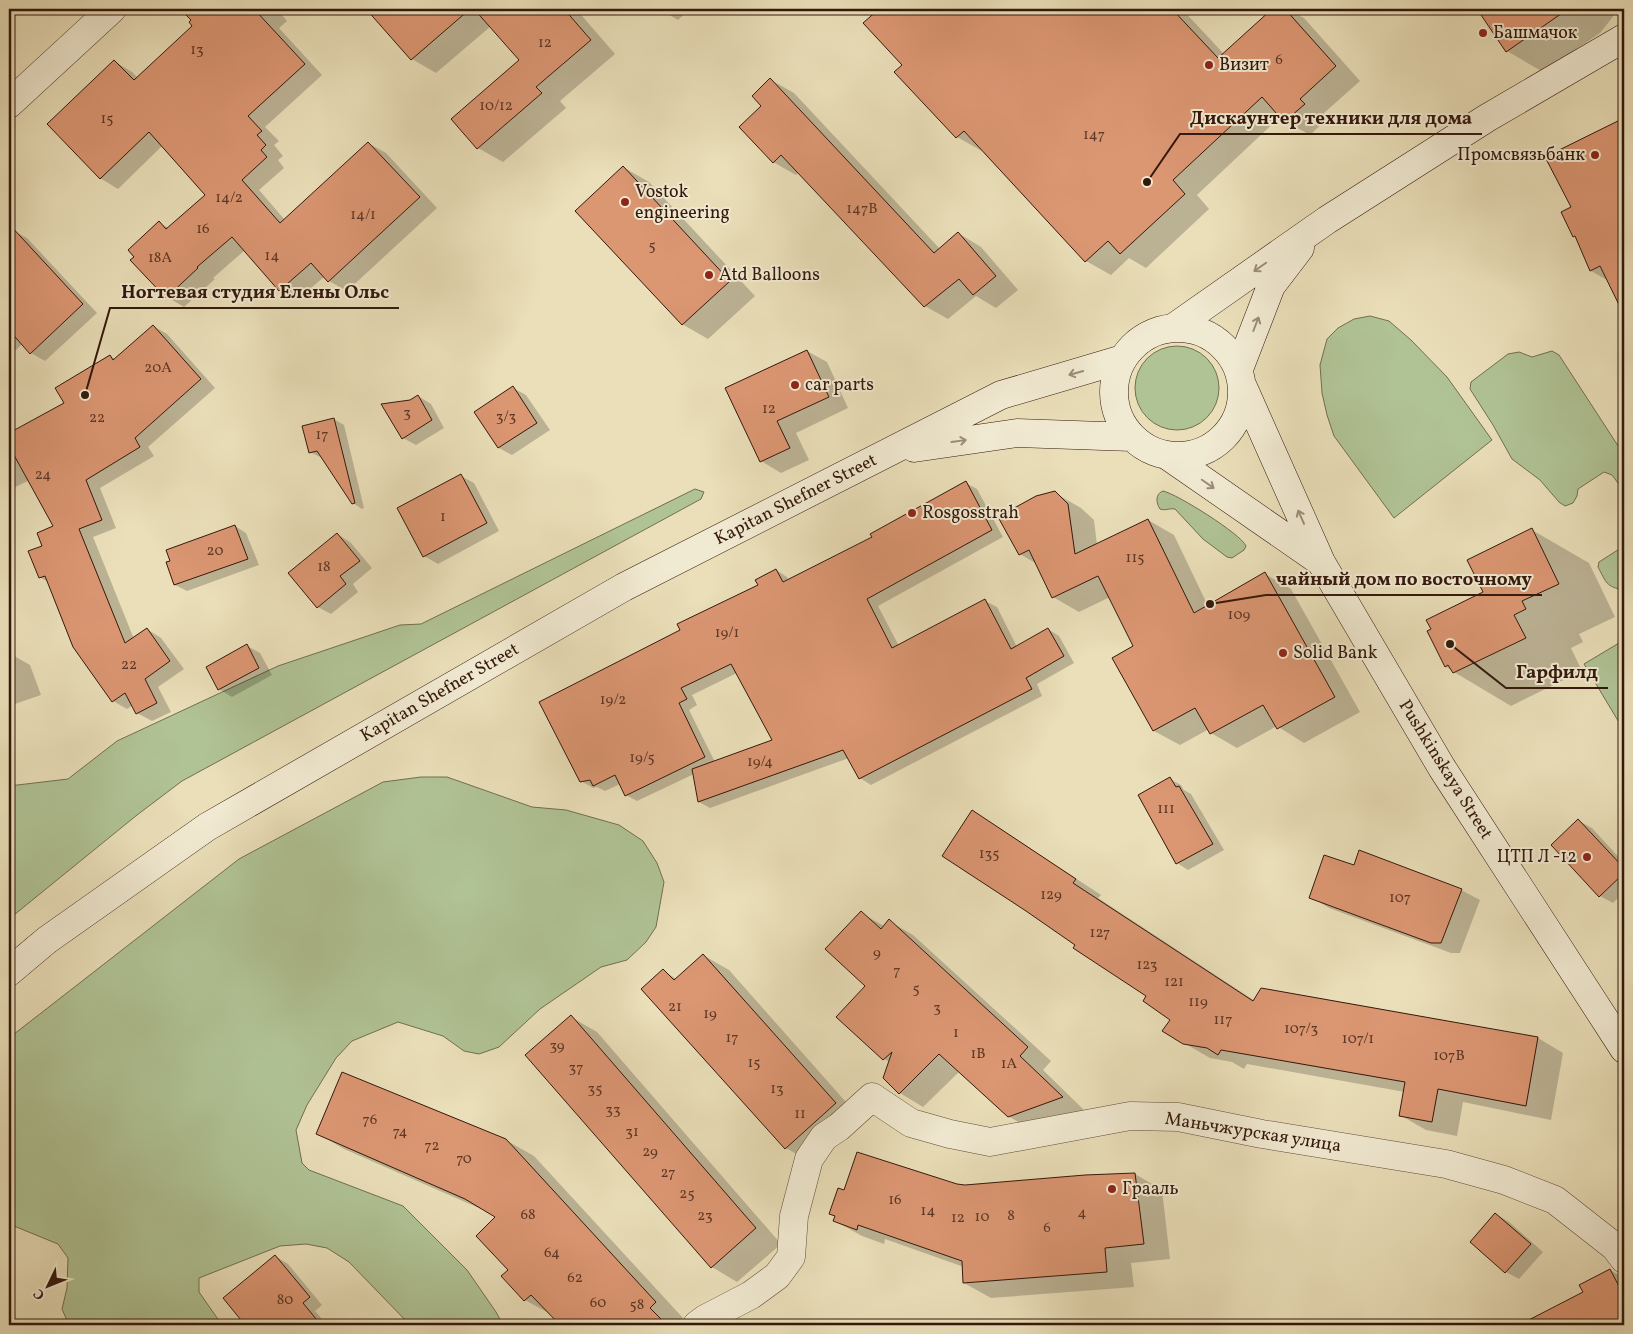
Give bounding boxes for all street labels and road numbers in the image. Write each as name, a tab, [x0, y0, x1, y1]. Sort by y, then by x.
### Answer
street label: Kapitan Shefner Street	[710, 448, 882, 552]
street label: Kapitan Shefner Street	[356, 637, 524, 749]
street label: Pushkinskaya Street	[1392, 695, 1498, 845]
street label: Маньчжурская улица	[1163, 1107, 1343, 1159]

